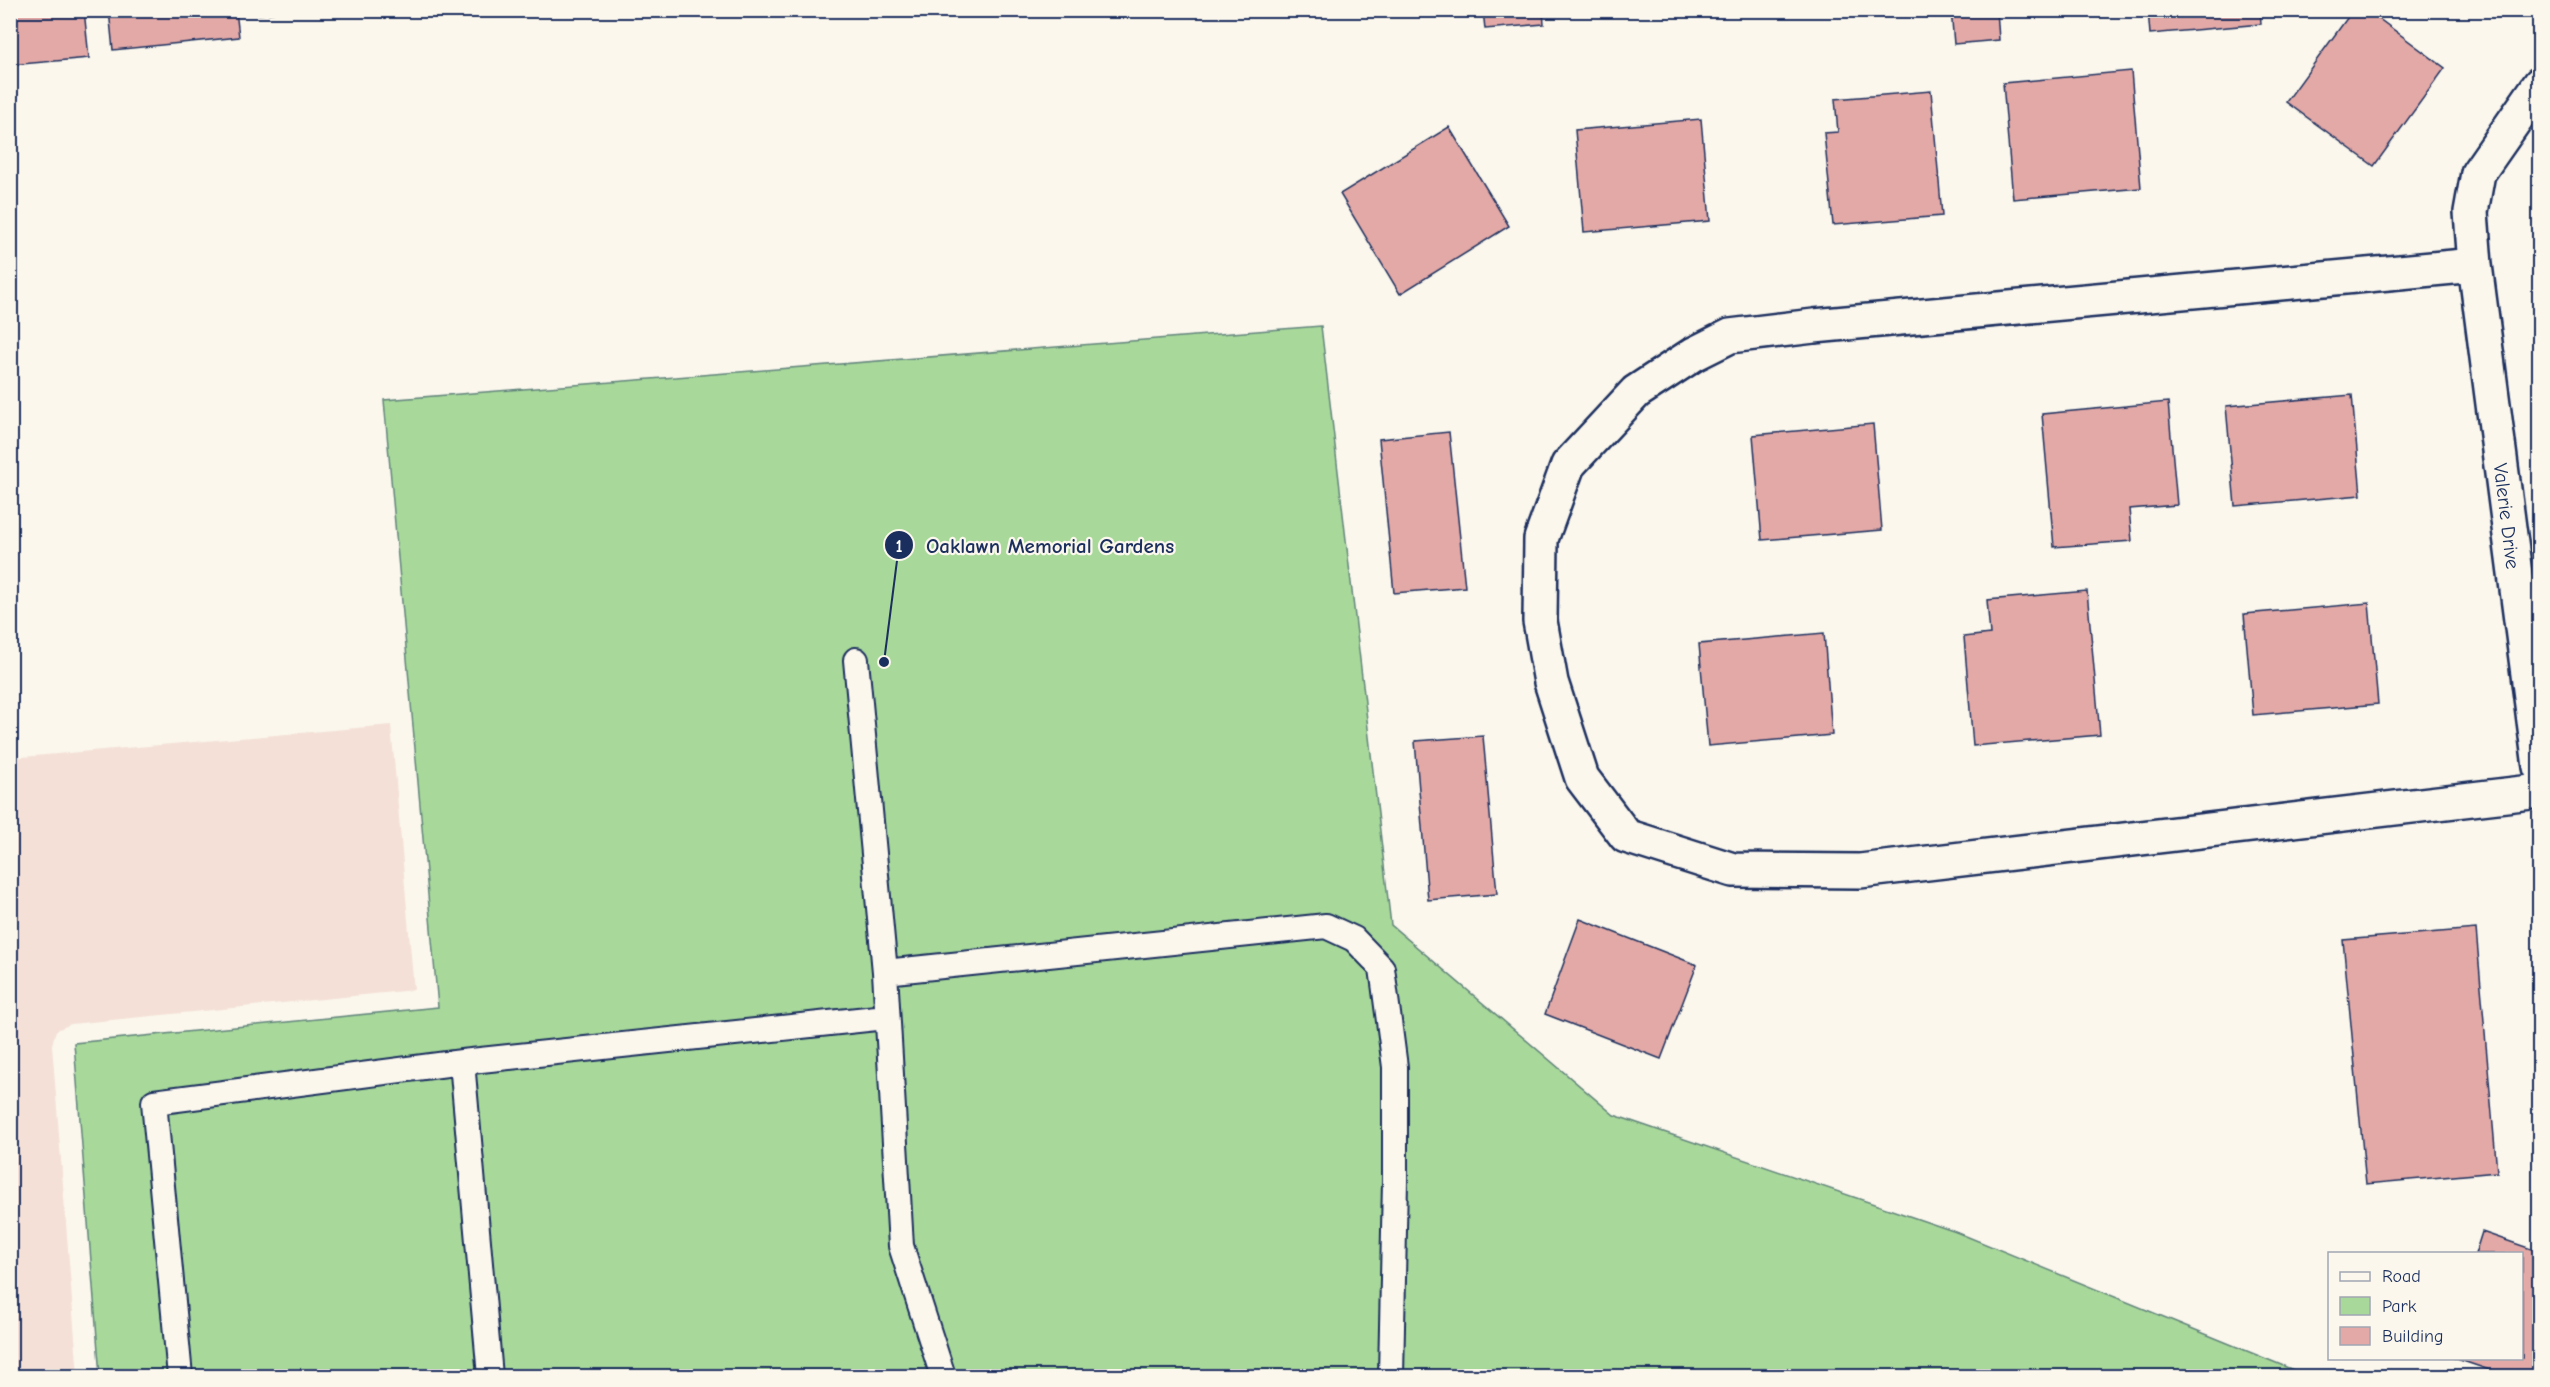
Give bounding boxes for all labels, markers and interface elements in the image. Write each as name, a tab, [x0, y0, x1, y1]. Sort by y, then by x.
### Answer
street label: Valerie Drive	[2489, 462, 2524, 570]
callout: Oaklawn Memorial Gardens	[884, 526, 1186, 565]
text: Oaklawn Memorial Gardens	[926, 534, 1174, 558]
text: 1	[895, 536, 903, 557]
legend	[2328, 1252, 2523, 1360]
text: Road	[2382, 1266, 2421, 1287]
text: Park	[2382, 1296, 2417, 1317]
text: Building	[2382, 1326, 2444, 1347]

